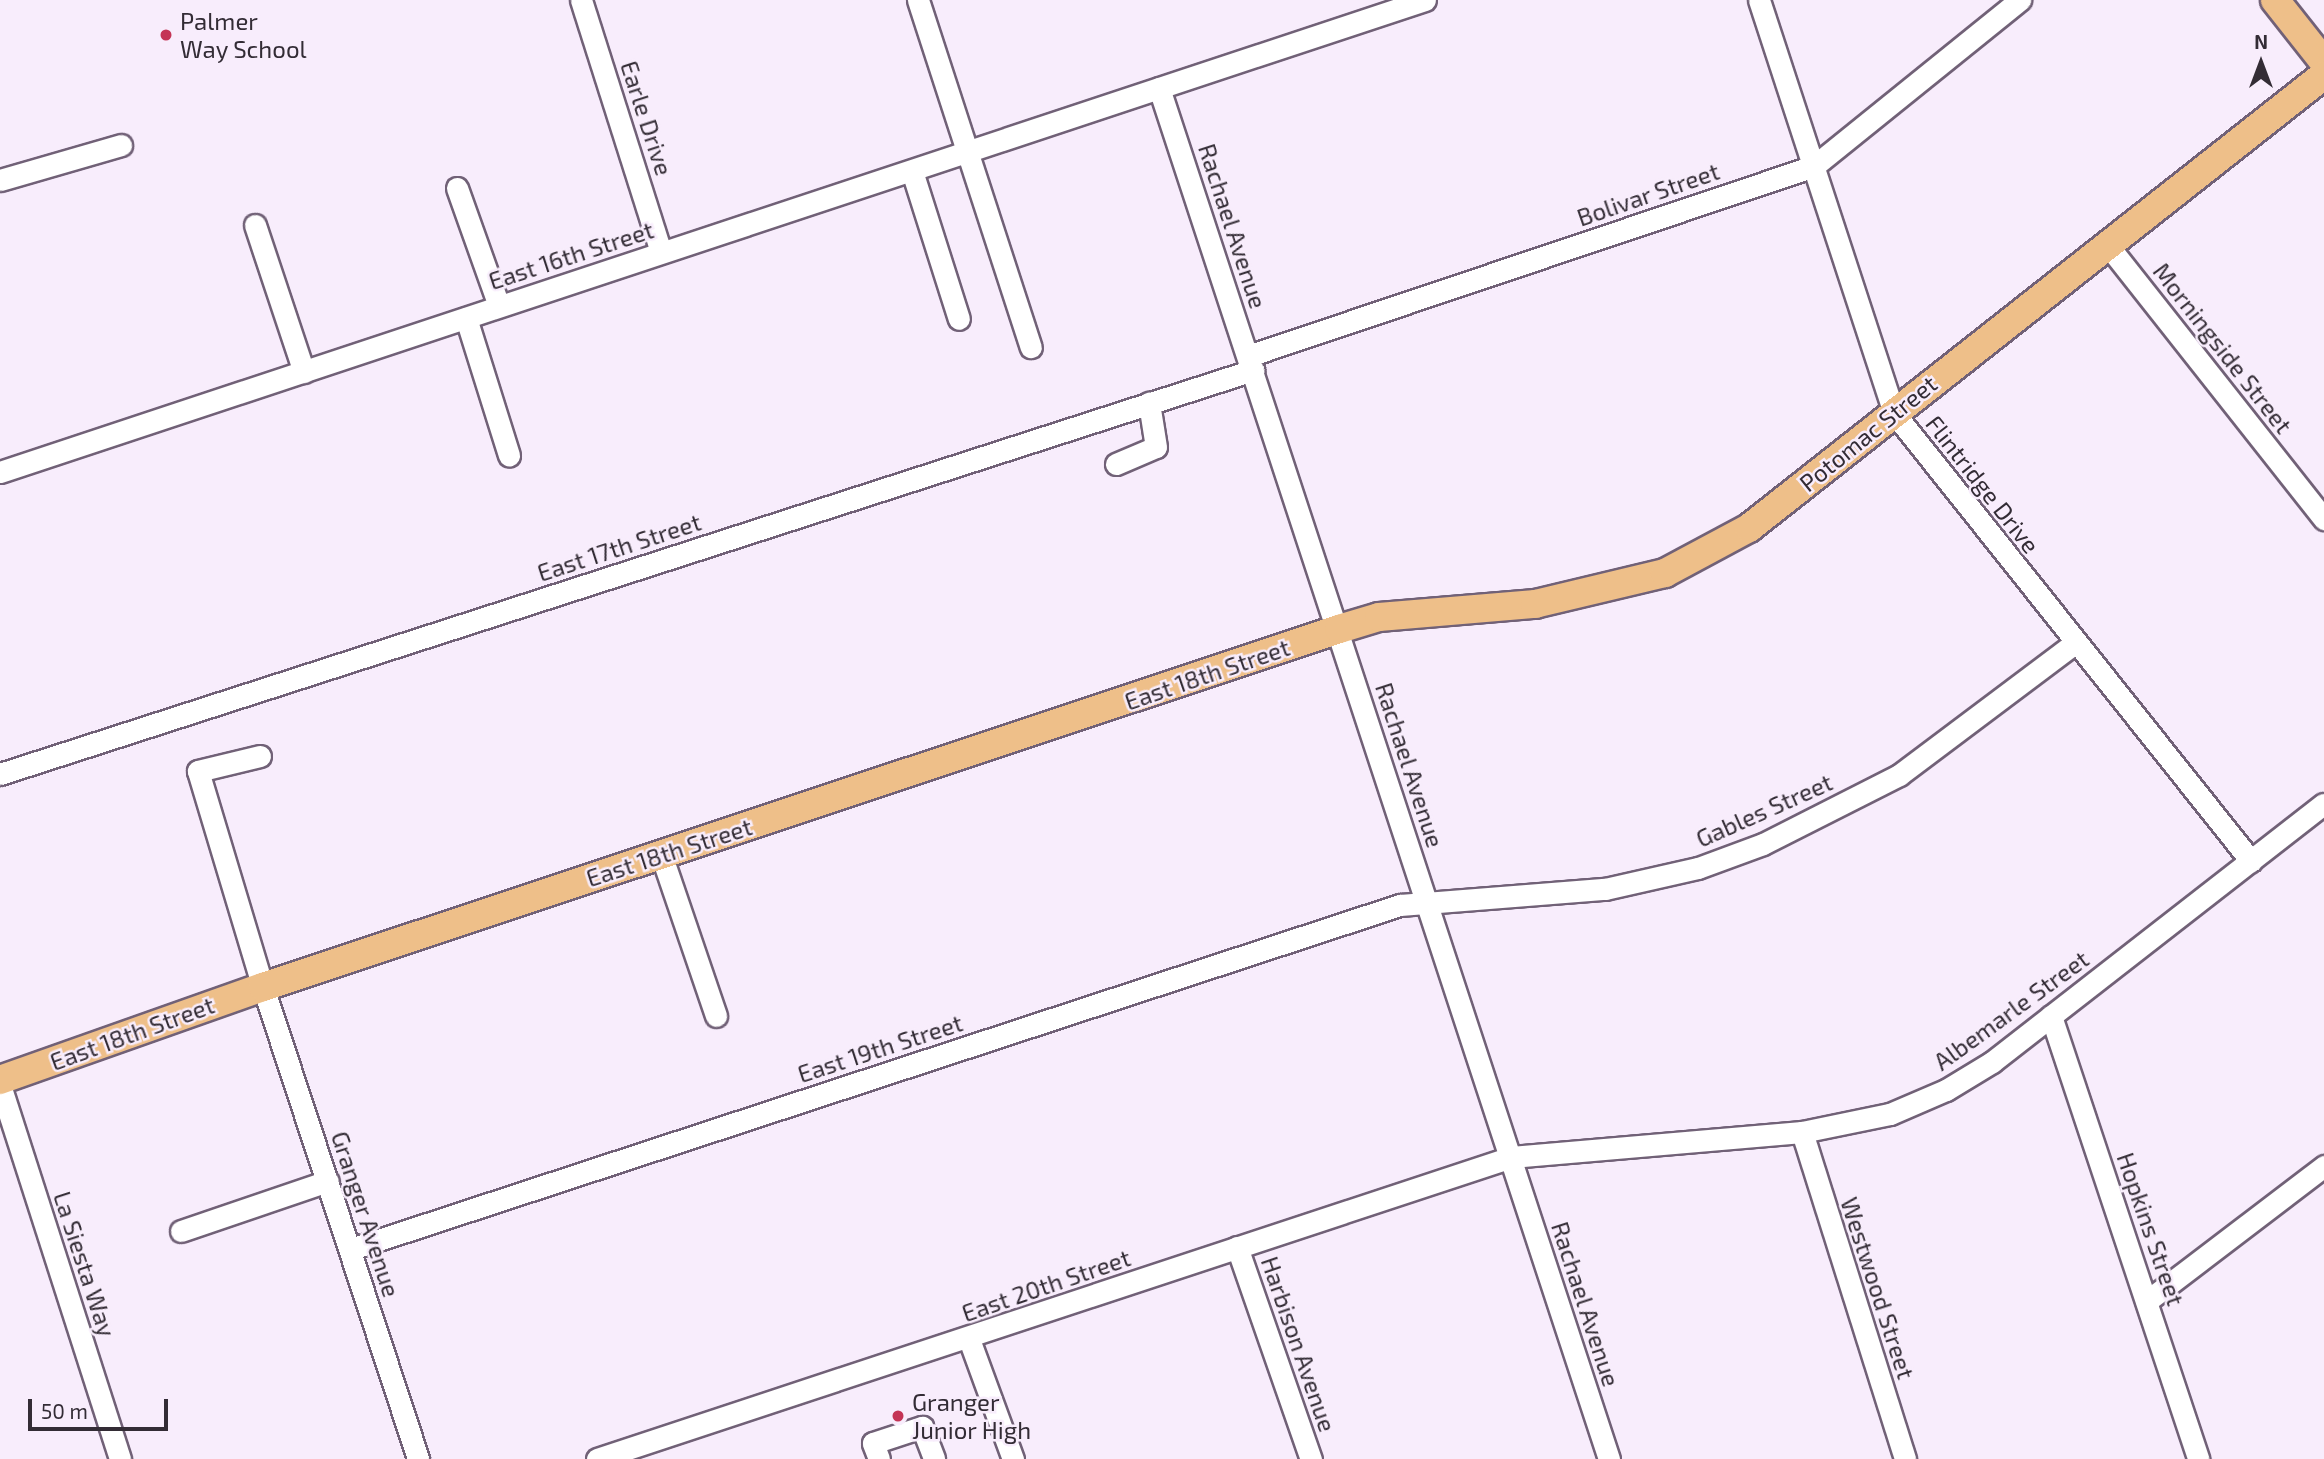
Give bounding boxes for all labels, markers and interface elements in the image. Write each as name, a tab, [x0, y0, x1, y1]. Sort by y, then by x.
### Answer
place label: Palmer Way School	[180, 7, 307, 63]
marker: Palmer Way School	[158, 27, 174, 43]
north arrow	[2226, 28, 2296, 98]
text: N	[2254, 30, 2268, 53]
street label: Earle Drive	[615, 57, 679, 179]
street label: Rachael Avenue	[1193, 139, 1273, 313]
street label: Bolivar Street	[1573, 156, 1723, 232]
street label: East 16th Street	[485, 215, 657, 295]
street label: Morningside Street	[2148, 257, 2298, 439]
street label: Potomac Street	[1794, 369, 1942, 497]
street label: Flintridge Drive	[1920, 409, 2046, 559]
street label: East 17th Street	[534, 507, 704, 587]
street label: East 18th Street	[1121, 632, 1293, 716]
street label: Rachael Avenue	[1370, 678, 1450, 852]
street label: Gables Street	[1691, 767, 1837, 853]
street label: East 18th Street	[582, 812, 756, 892]
street label: Albemarle Street	[1928, 944, 2094, 1076]
street label: East 18th Street	[46, 990, 218, 1076]
street label: East 19th Street	[794, 1008, 966, 1088]
street label: Granger Avenue	[326, 1127, 406, 1301]
street label: Hopkins Street	[2111, 1149, 2191, 1309]
street label: La Siesta Way	[48, 1188, 122, 1340]
street label: Westwood Street	[1835, 1194, 1921, 1382]
street label: Rachael Avenue	[1546, 1217, 1626, 1391]
street label: East 20th Street	[958, 1243, 1134, 1327]
street label: Harbison Avenue	[1255, 1252, 1343, 1436]
scale bar	[32, 1386, 172, 1430]
place label: Granger Junior High	[912, 1388, 1032, 1444]
text: 50 m	[41, 1398, 88, 1423]
marker: Granger Junior High	[890, 1408, 906, 1424]

